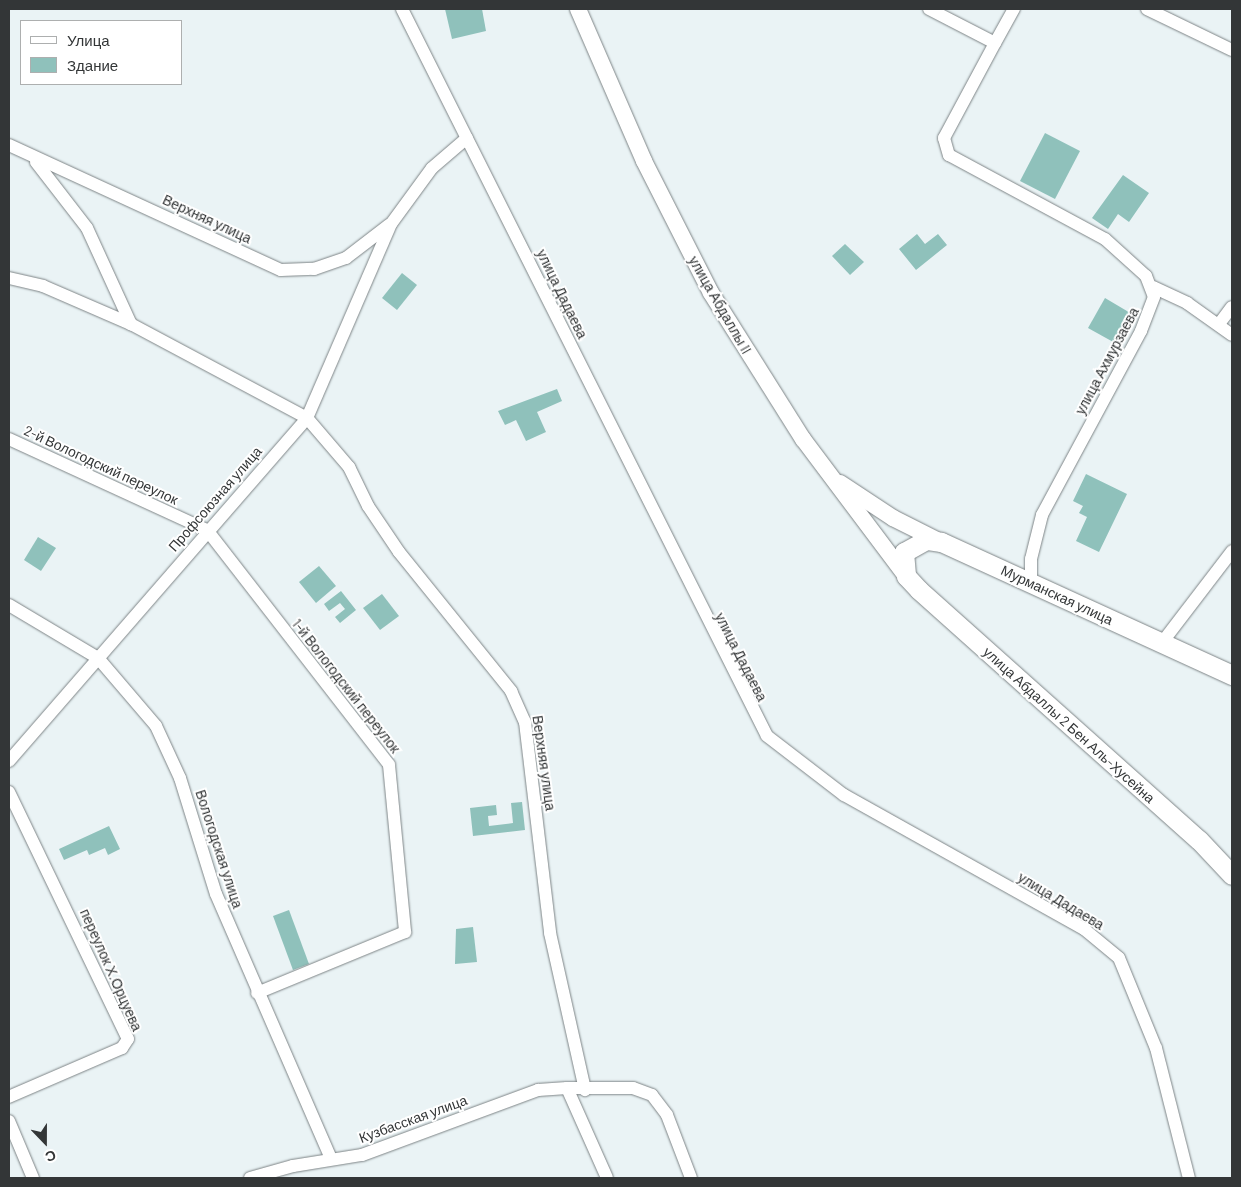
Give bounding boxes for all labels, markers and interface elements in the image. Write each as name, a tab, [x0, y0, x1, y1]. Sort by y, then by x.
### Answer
legend	[20, 20, 182, 85]
text: Улица	[67, 31, 110, 49]
text: Здание	[67, 56, 118, 74]
street label: Верхняя улица	[160, 191, 254, 247]
street label: улица Дадаева	[533, 247, 591, 341]
street label: улица Абдаллы II	[685, 253, 755, 357]
street label: улица Ахмурзаева	[1072, 305, 1142, 417]
street label: 2-й Вологодский переулок	[21, 422, 181, 508]
street label: Профсоюзная улица	[165, 443, 265, 555]
street label: Мурманская улица	[998, 562, 1116, 628]
street label: улица Дадаева	[711, 610, 771, 704]
street label: 1-й Вологодский переулок	[288, 616, 404, 756]
street label: улица Абдаллы 2 Бен Аль-Хусейна	[980, 643, 1158, 807]
street label: Верхняя улица	[529, 714, 559, 812]
street label: Вологодская улица	[192, 788, 246, 910]
street label: улица Дадаева	[1015, 869, 1107, 933]
street label: переулок Х.Орцуева	[76, 906, 146, 1034]
street label: Кузбасская улица	[357, 1092, 469, 1146]
north arrow	[20, 1117, 70, 1167]
text: С	[43, 1147, 59, 1166]

